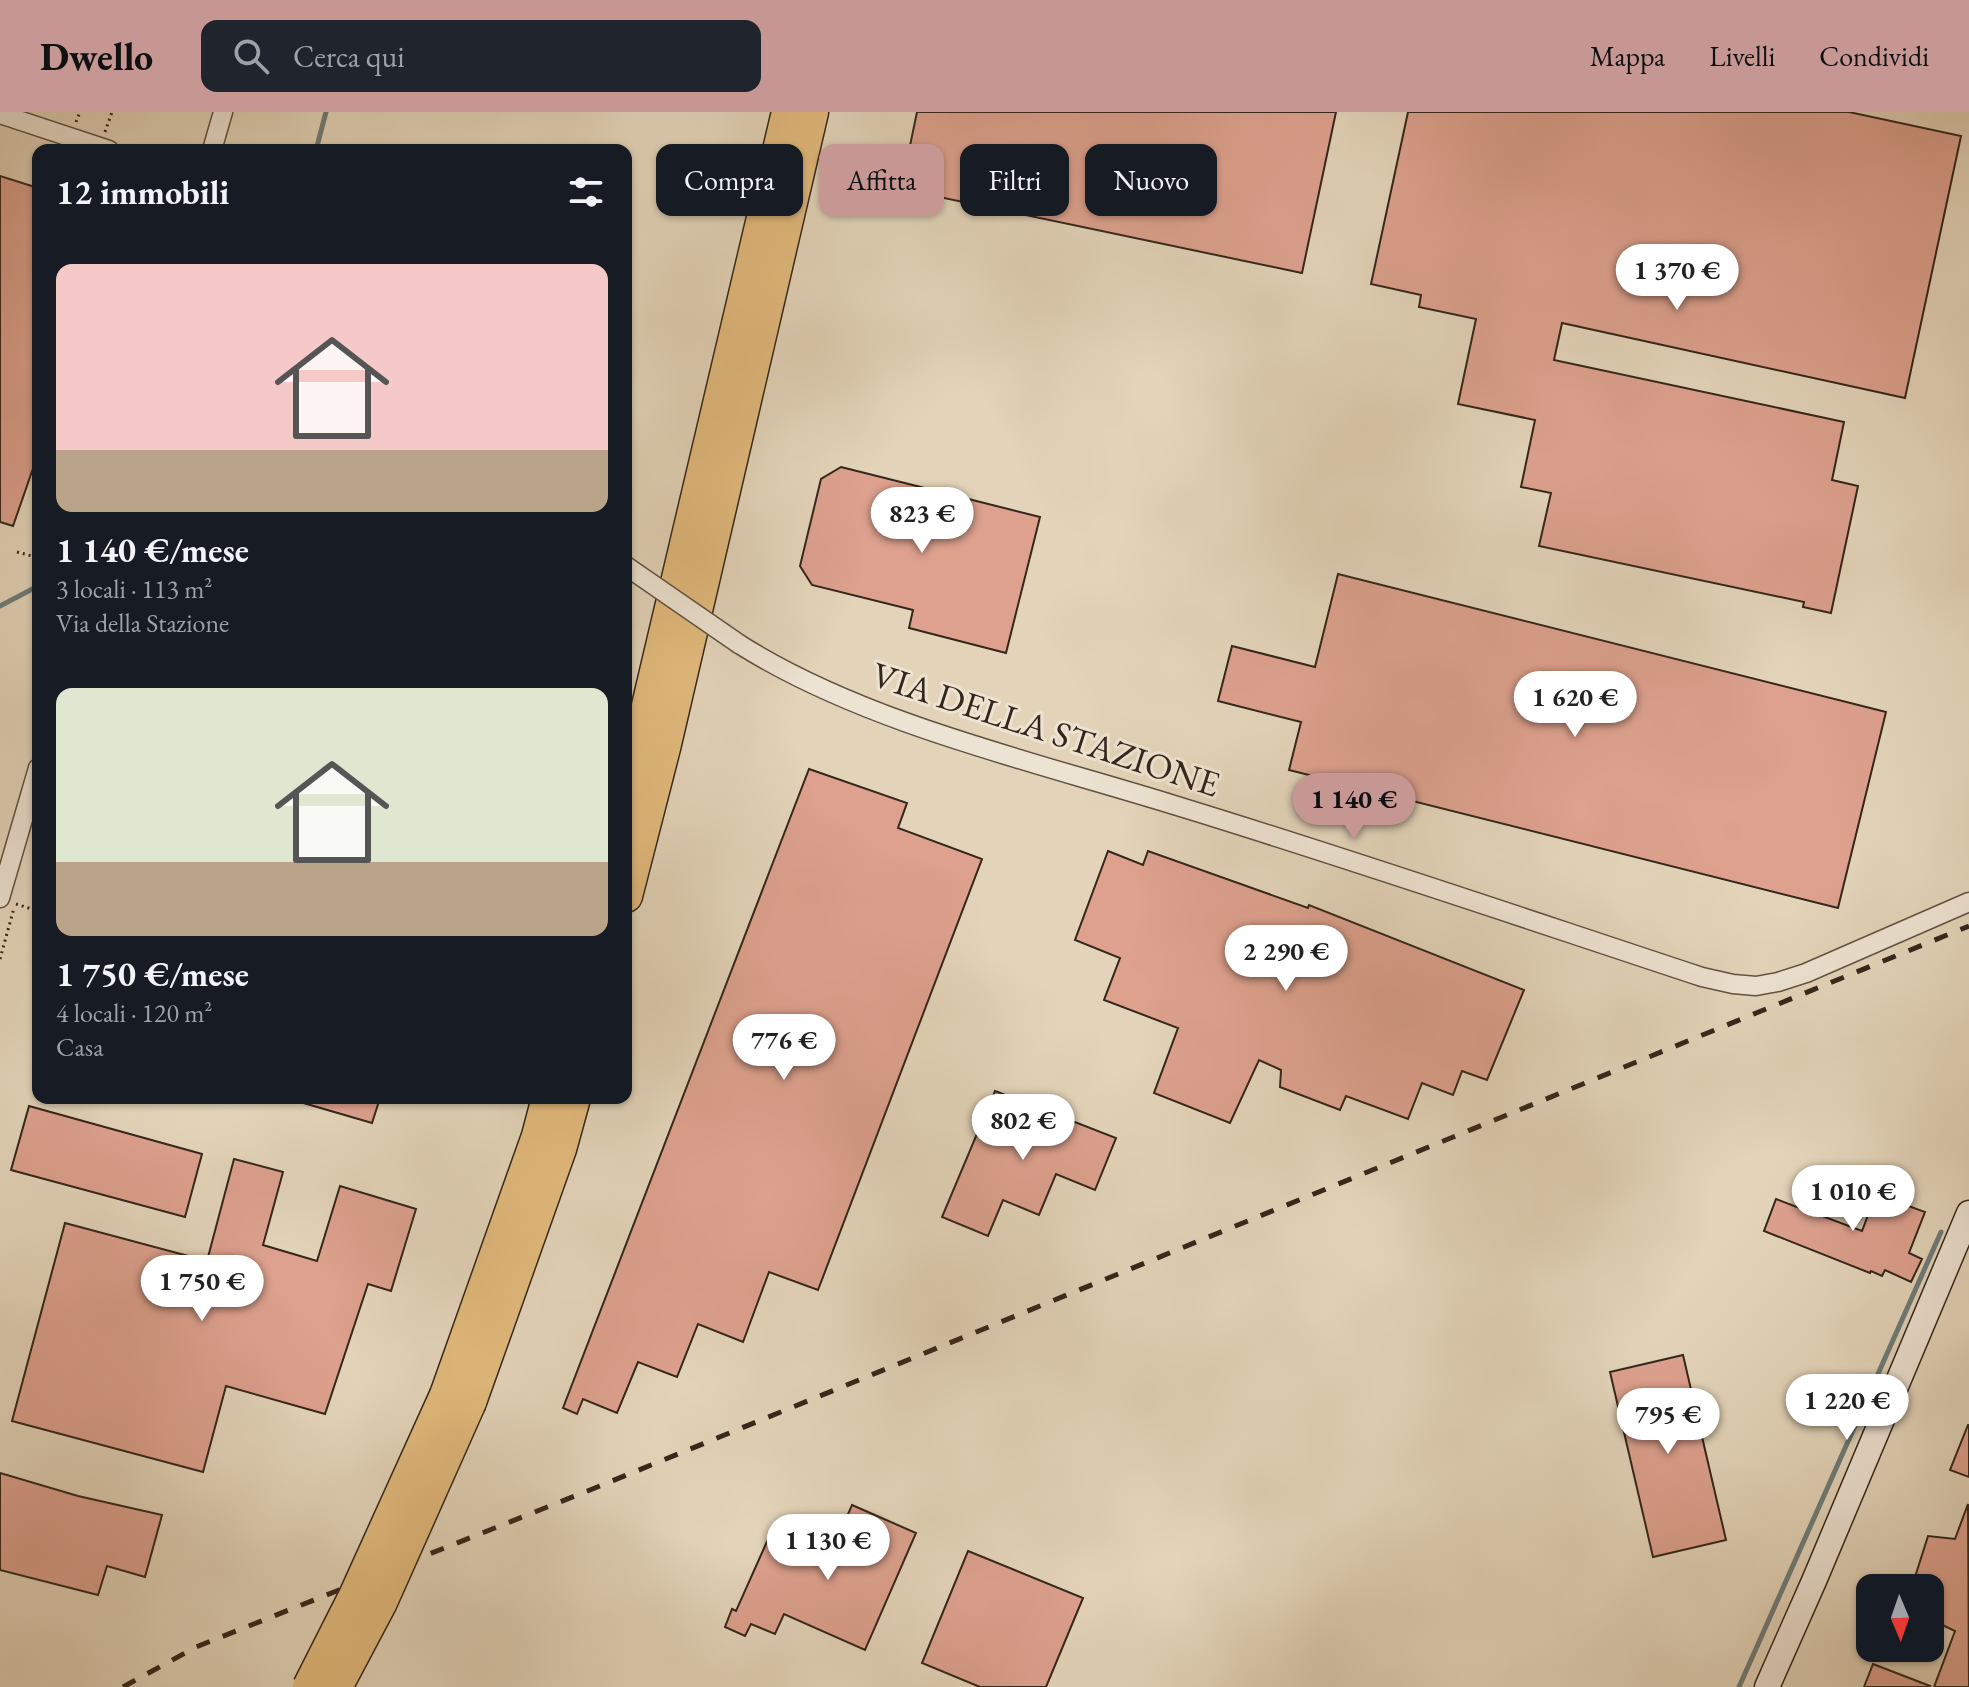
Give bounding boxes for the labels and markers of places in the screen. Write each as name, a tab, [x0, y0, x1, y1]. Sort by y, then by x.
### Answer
pin: 1 370 €	[1603, 244, 1751, 312]
pin: 823 €	[866, 487, 978, 555]
pin: 1 620 €	[1501, 671, 1649, 739]
pin: 1 140 €	[1280, 773, 1428, 841]
pin: 2 290 €	[1212, 925, 1360, 993]
pin: 776 €	[728, 1014, 840, 1082]
pin: 802 €	[967, 1094, 1079, 1162]
pin: 1 010 €	[1779, 1165, 1927, 1233]
pin: 1 750 €	[128, 1255, 276, 1323]
pin: 1 220 €	[1773, 1374, 1921, 1442]
pin: 795 €	[1612, 1388, 1724, 1456]
pin: 1 130 €	[754, 1514, 902, 1582]

